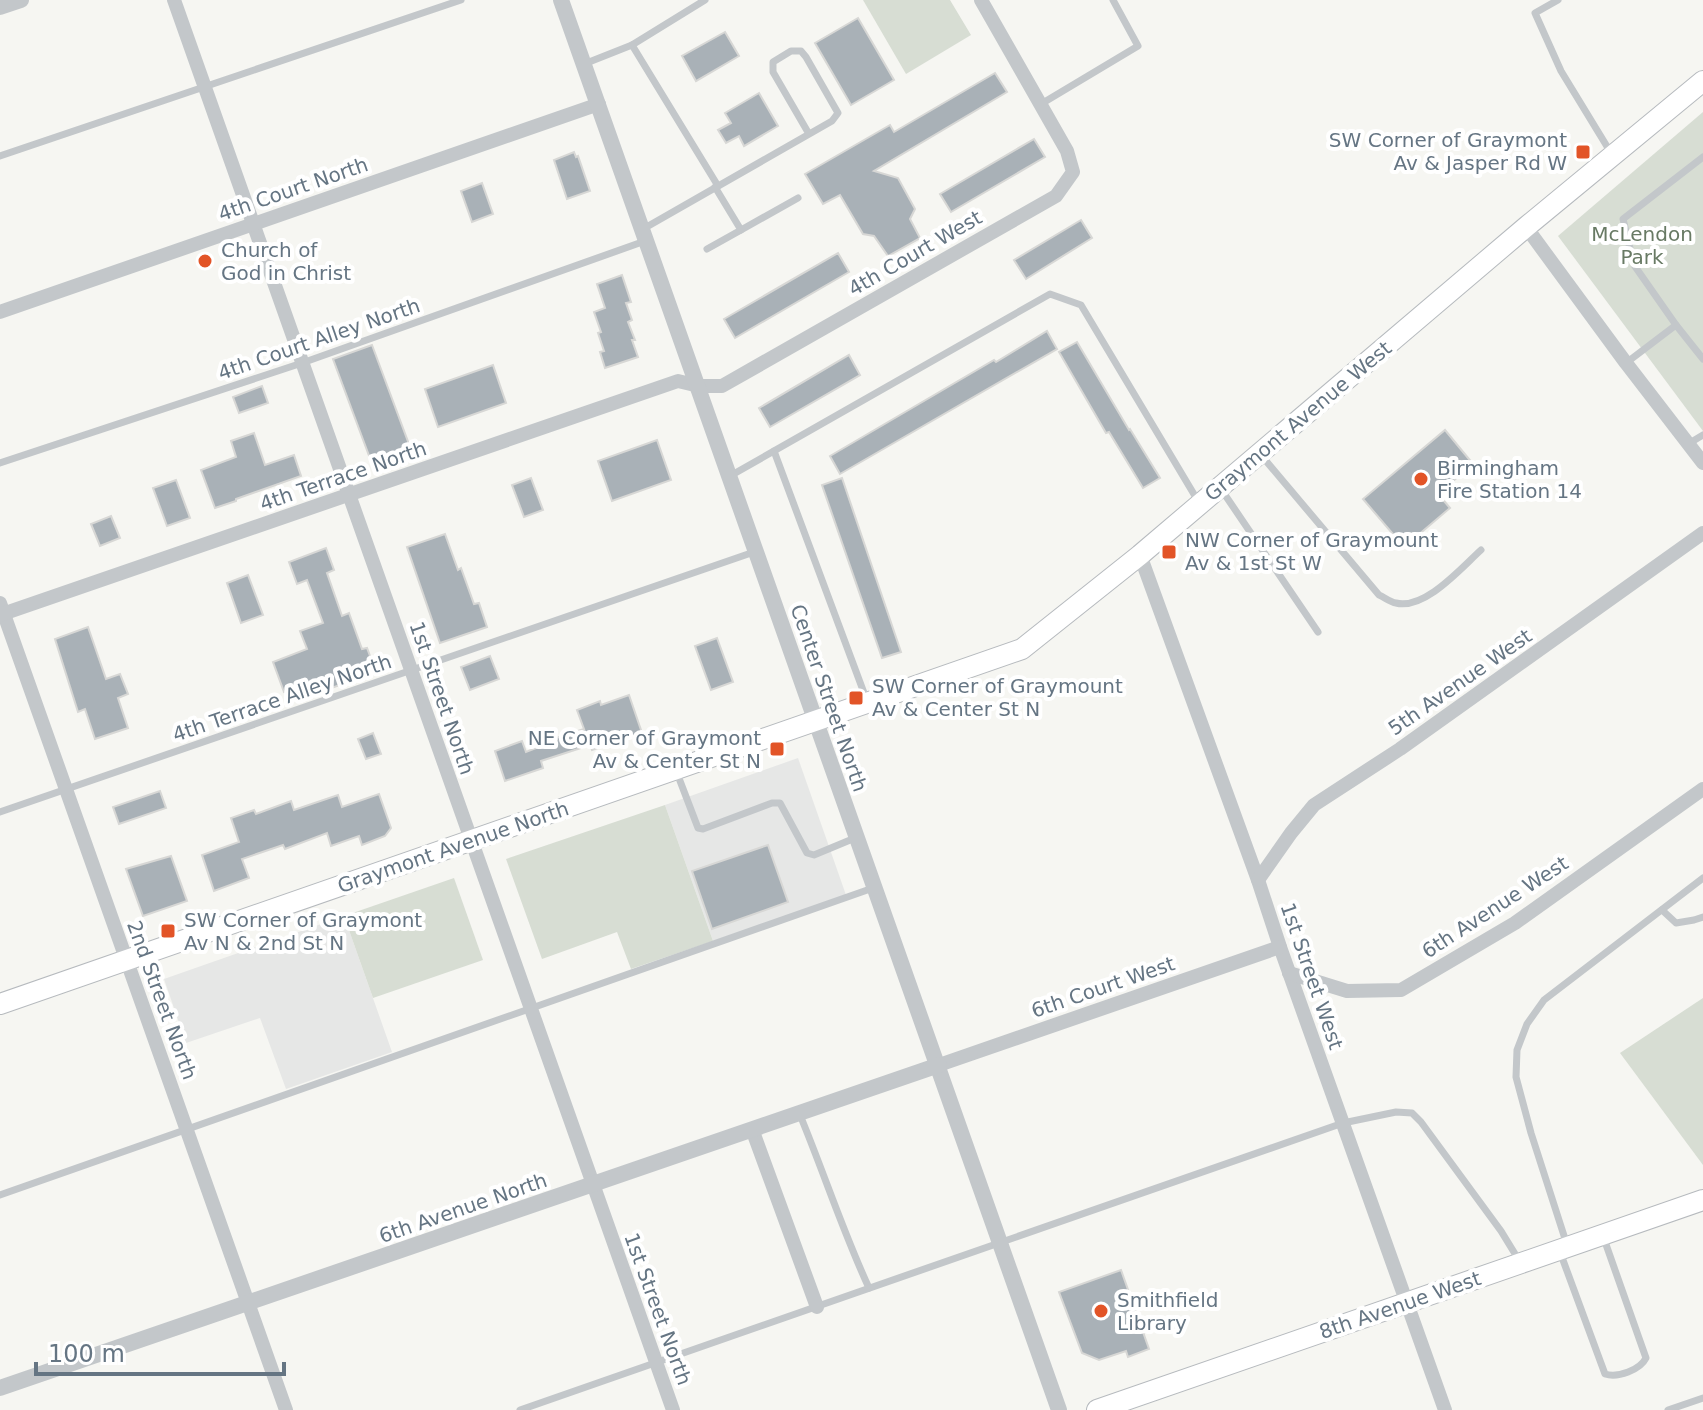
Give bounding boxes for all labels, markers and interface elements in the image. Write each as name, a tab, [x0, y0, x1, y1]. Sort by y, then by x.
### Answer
place label: SW Corner of Graymont Av & Jasper Rd W	[1329, 128, 1567, 175]
marker: SW Corner of Graymont Av & Jasper Rd W	[1574, 143, 1592, 161]
street label: 4th Court North	[215, 152, 371, 226]
street label: 4th Court West	[844, 205, 986, 301]
park label: McLendon Park	[1591, 222, 1693, 269]
place label: Church of God in Christ	[221, 238, 351, 285]
marker: Church of God in Christ	[196, 252, 214, 270]
street label: 4th Court Alley North	[215, 293, 423, 385]
street label: Graymont Avenue West	[1200, 336, 1396, 506]
street label: 4th Terrace North	[257, 436, 429, 516]
place label: Birmingham Fire Station 14	[1437, 456, 1582, 503]
marker: Birmingham Fire Station 14	[1412, 470, 1430, 488]
place label: NW Corner of Graymount Av & 1st St W	[1185, 528, 1438, 575]
marker: NW Corner of Graymount Av & 1st St W	[1160, 543, 1178, 561]
street label: Center Street North	[786, 601, 872, 795]
street label: 1st Street North	[405, 618, 479, 778]
street label: 5th Avenue West	[1384, 623, 1536, 740]
street label: 4th Terrace Alley North	[169, 649, 395, 747]
place label: SW Corner of Graymount Av & Center St N	[872, 674, 1123, 721]
marker: SW Corner of Graymount Av & Center St N	[847, 689, 865, 707]
place label: NE Corner of Graymont Av & Center St N	[528, 726, 761, 773]
marker: NE Corner of Graymont Av & Center St N	[768, 740, 786, 758]
street label: Graymont Avenue North	[334, 796, 572, 898]
street label: 6th Avenue West	[1417, 851, 1573, 963]
street label: 1st Street West	[1276, 899, 1348, 1053]
place label: SW Corner of Graymont Av N & 2nd St N	[184, 908, 422, 955]
street label: 2nd Street North	[122, 917, 202, 1083]
marker: SW Corner of Graymont Av N & 2nd St N	[159, 922, 177, 940]
street label: 6th Court West	[1028, 951, 1178, 1023]
street label: 6th Avenue North	[376, 1168, 550, 1248]
street label: 1st Street North	[619, 1230, 697, 1388]
street label: 8th Avenue West	[1316, 1266, 1484, 1344]
place label: Smithfield Library	[1117, 1288, 1218, 1335]
marker: Smithfield Library	[1092, 1302, 1110, 1320]
scale bar	[36, 1326, 284, 1376]
text: 100 m	[48, 1340, 125, 1368]

